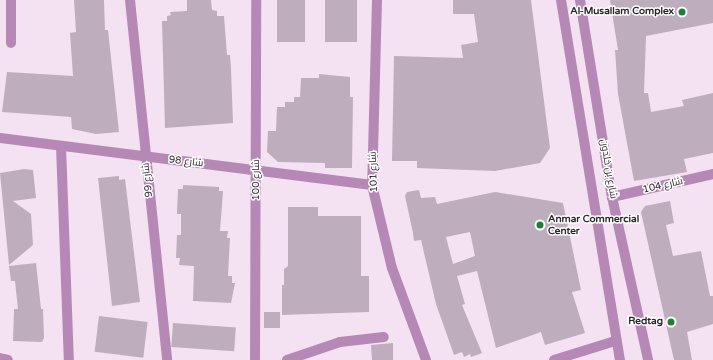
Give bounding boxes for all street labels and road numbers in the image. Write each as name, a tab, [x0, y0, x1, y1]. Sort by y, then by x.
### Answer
street label: شارع بن خلدون	[597, 138, 619, 200]
street label: شارع 101	[367, 151, 381, 193]
street label: شارع 98	[168, 154, 204, 170]
street label: شارع 100	[251, 160, 263, 200]
street label: شارع 99	[140, 162, 156, 198]
street label: شارع 104	[642, 176, 684, 196]

